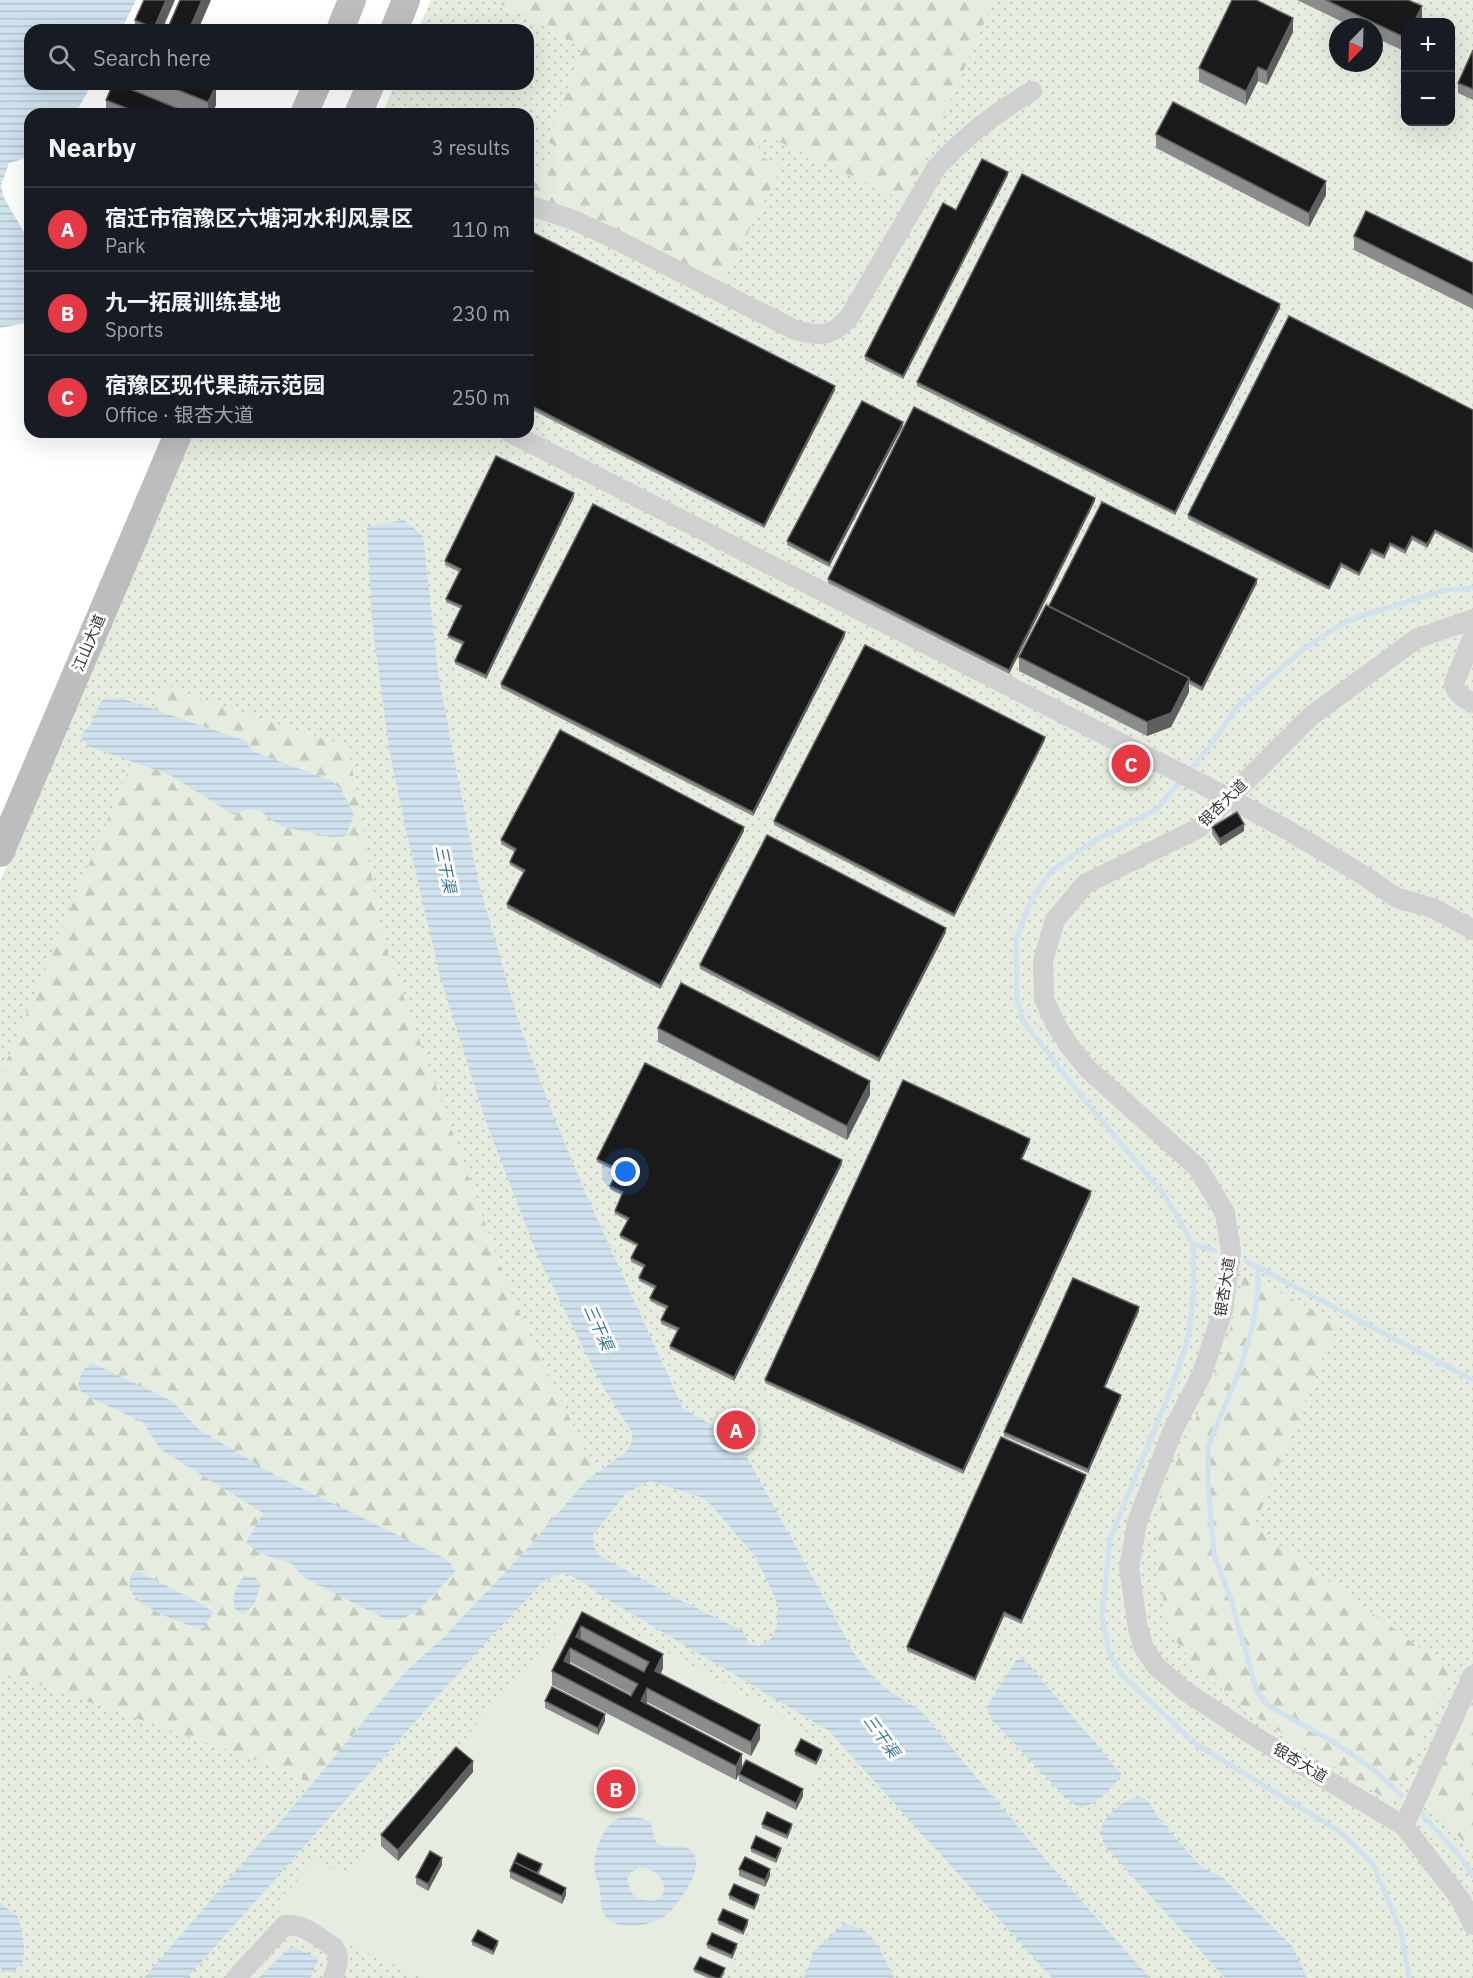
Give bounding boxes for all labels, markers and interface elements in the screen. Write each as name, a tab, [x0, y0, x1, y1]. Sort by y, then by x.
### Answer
north arrow	[1329, 18, 1383, 72]
map controls	[1401, 18, 1455, 126]
button: +	[1401, 18, 1455, 72]
search box	[24, 24, 534, 90]
icon: search	[45, 41, 78, 74]
text: Search here	[93, 43, 211, 72]
button: −	[1401, 72, 1455, 126]
text: Nearby	[48, 130, 136, 164]
text: 3 results	[432, 134, 510, 161]
text: 宿迁市宿豫区六塘河水利风景区	[105, 203, 413, 232]
text: A	[61, 216, 74, 243]
text: 110 m	[452, 216, 510, 243]
text: Park	[105, 232, 145, 259]
text: 九一拓展训练基地	[105, 287, 281, 316]
text: B	[61, 300, 74, 327]
text: 230 m	[452, 300, 510, 327]
text: Sports	[105, 316, 164, 343]
text: 宿豫区现代果蔬示范园	[105, 370, 325, 399]
text: C	[61, 384, 74, 411]
text: 250 m	[452, 384, 510, 411]
text: Office · 银杏大道	[105, 401, 254, 428]
street label: 江山大道	[68, 611, 109, 674]
pin: C	[1112, 742, 1150, 786]
street label: 银杏大道	[1194, 775, 1251, 830]
water label: 三干渠	[432, 844, 461, 896]
your location	[611, 1157, 640, 1186]
street label: 银杏大道	[1210, 1256, 1239, 1318]
water label: 三干渠	[580, 1301, 619, 1355]
pin: A	[716, 1408, 756, 1452]
water label: 三干渠	[860, 1711, 905, 1763]
street label: 银杏大道	[1270, 1739, 1331, 1786]
pin: B	[596, 1766, 636, 1812]

